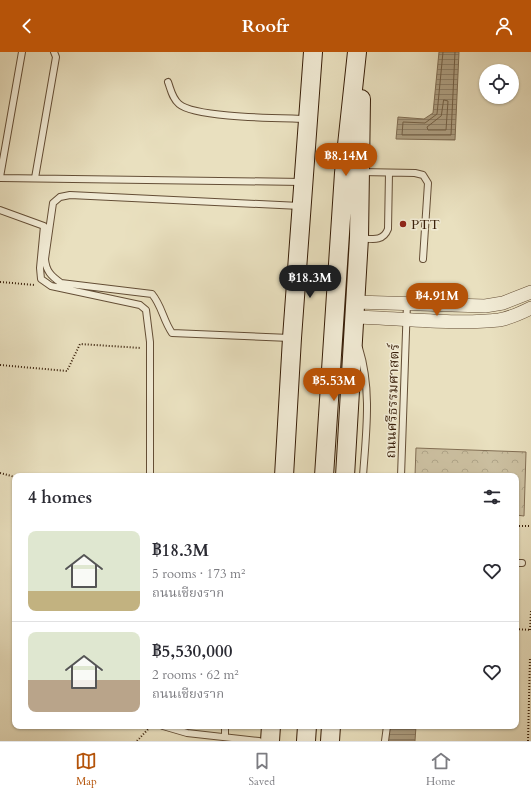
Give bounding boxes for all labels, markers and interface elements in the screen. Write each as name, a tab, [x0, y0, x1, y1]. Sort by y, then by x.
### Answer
text: Roofr	[242, 14, 289, 39]
icon: back	[16, 15, 38, 37]
icon: person	[493, 15, 515, 37]
map controls	[479, 64, 519, 104]
button: locate	[479, 64, 519, 104]
pin: ฿8.14M	[313, 143, 379, 177]
text: ฿8.14M	[324, 147, 368, 165]
place label: PTT	[411, 215, 440, 234]
marker: PTT	[398, 219, 408, 229]
pin: ฿18.3M	[277, 265, 343, 299]
text: ฿18.3M	[288, 269, 332, 287]
pin: ฿4.91M	[404, 283, 470, 317]
text: ฿4.91M	[415, 287, 459, 305]
street label: ถนนศรีธรรมศาสตร์	[381, 343, 404, 459]
pin: ฿5.53M	[301, 368, 367, 402]
text: ฿5.53M	[312, 372, 356, 390]
text: 4 homes	[28, 486, 92, 509]
icon: filters	[481, 486, 503, 508]
text: ฿18.3M	[152, 539, 209, 562]
icon: home	[60, 547, 108, 595]
icon: heart	[481, 560, 503, 582]
text: 5 rooms · 173 m²	[152, 565, 245, 583]
text: ถนนเชียงราก	[152, 584, 224, 602]
text: ฿5,530,000	[152, 640, 232, 663]
icon: home	[60, 648, 108, 696]
icon: heart	[481, 661, 503, 683]
text: 2 rooms · 62 m²	[152, 666, 239, 684]
text: ถนนเชียงราก	[152, 685, 224, 703]
tab: Map	[75, 750, 97, 789]
tab: Saved	[248, 750, 275, 789]
tab: Home	[426, 750, 456, 789]

